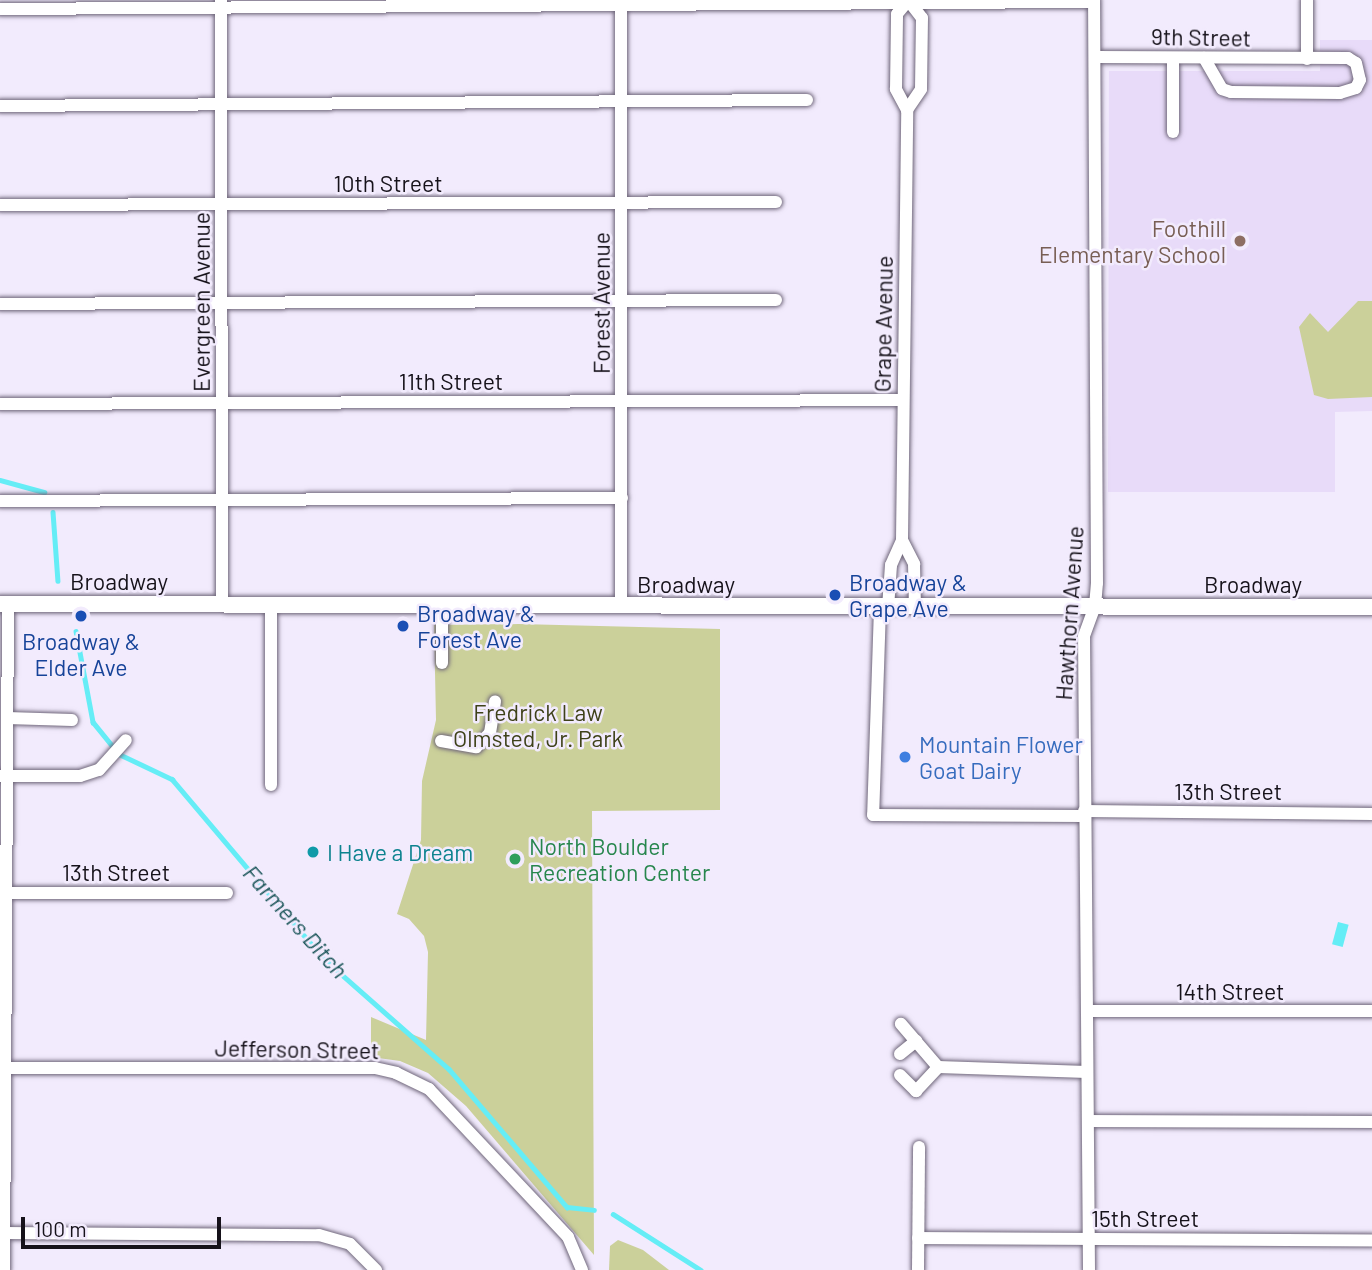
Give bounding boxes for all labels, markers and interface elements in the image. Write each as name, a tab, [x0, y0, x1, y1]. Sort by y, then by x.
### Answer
street label: 9th Street	[1151, 22, 1251, 52]
street label: 10th Street	[333, 169, 443, 197]
street label: Evergreen Avenue	[187, 212, 215, 392]
place label: Foothill Elementary School	[1039, 214, 1226, 268]
street label: Forest Avenue	[587, 232, 615, 374]
marker: Foothill Elementary School	[1232, 233, 1248, 249]
street label: Grape Avenue	[868, 255, 898, 393]
street label: 11th Street	[399, 367, 503, 395]
street label: Hawthorn Avenue	[1049, 525, 1089, 701]
street label: Broadway	[70, 567, 168, 595]
place label: Broadway & Grape Ave	[849, 568, 967, 622]
street label: Broadway	[637, 570, 735, 598]
street label: Broadway	[1204, 570, 1302, 598]
marker: Broadway & Grape Ave	[827, 587, 843, 603]
place label: Broadway & Forest Ave	[417, 599, 535, 653]
marker: Broadway & Elder Ave	[73, 608, 89, 624]
marker: Broadway & Forest Ave	[395, 618, 411, 634]
place label: Broadway & Elder Ave	[22, 627, 140, 681]
park label: Fredrick Law Olmsted, Jr. Park	[453, 698, 623, 752]
place label: Mountain Flower Goat Dairy	[919, 730, 1083, 784]
marker: Mountain Flower Goat Dairy	[897, 749, 913, 765]
street label: 13th Street	[1174, 777, 1282, 805]
place label: North Boulder Recreation Center	[529, 832, 710, 886]
place label: I Have a Dream	[327, 838, 473, 866]
marker: I Have a Dream	[305, 844, 321, 860]
marker: North Boulder Recreation Center	[507, 851, 523, 867]
street label: 13th Street	[62, 858, 170, 886]
water label: Farmers Ditch	[238, 858, 354, 984]
street label: 14th Street	[1176, 977, 1284, 1005]
street label: Jefferson Street	[214, 1034, 380, 1064]
scale bar	[24, 1204, 224, 1248]
street label: 15th Street	[1091, 1204, 1199, 1232]
text: 100 m	[34, 1216, 87, 1241]

